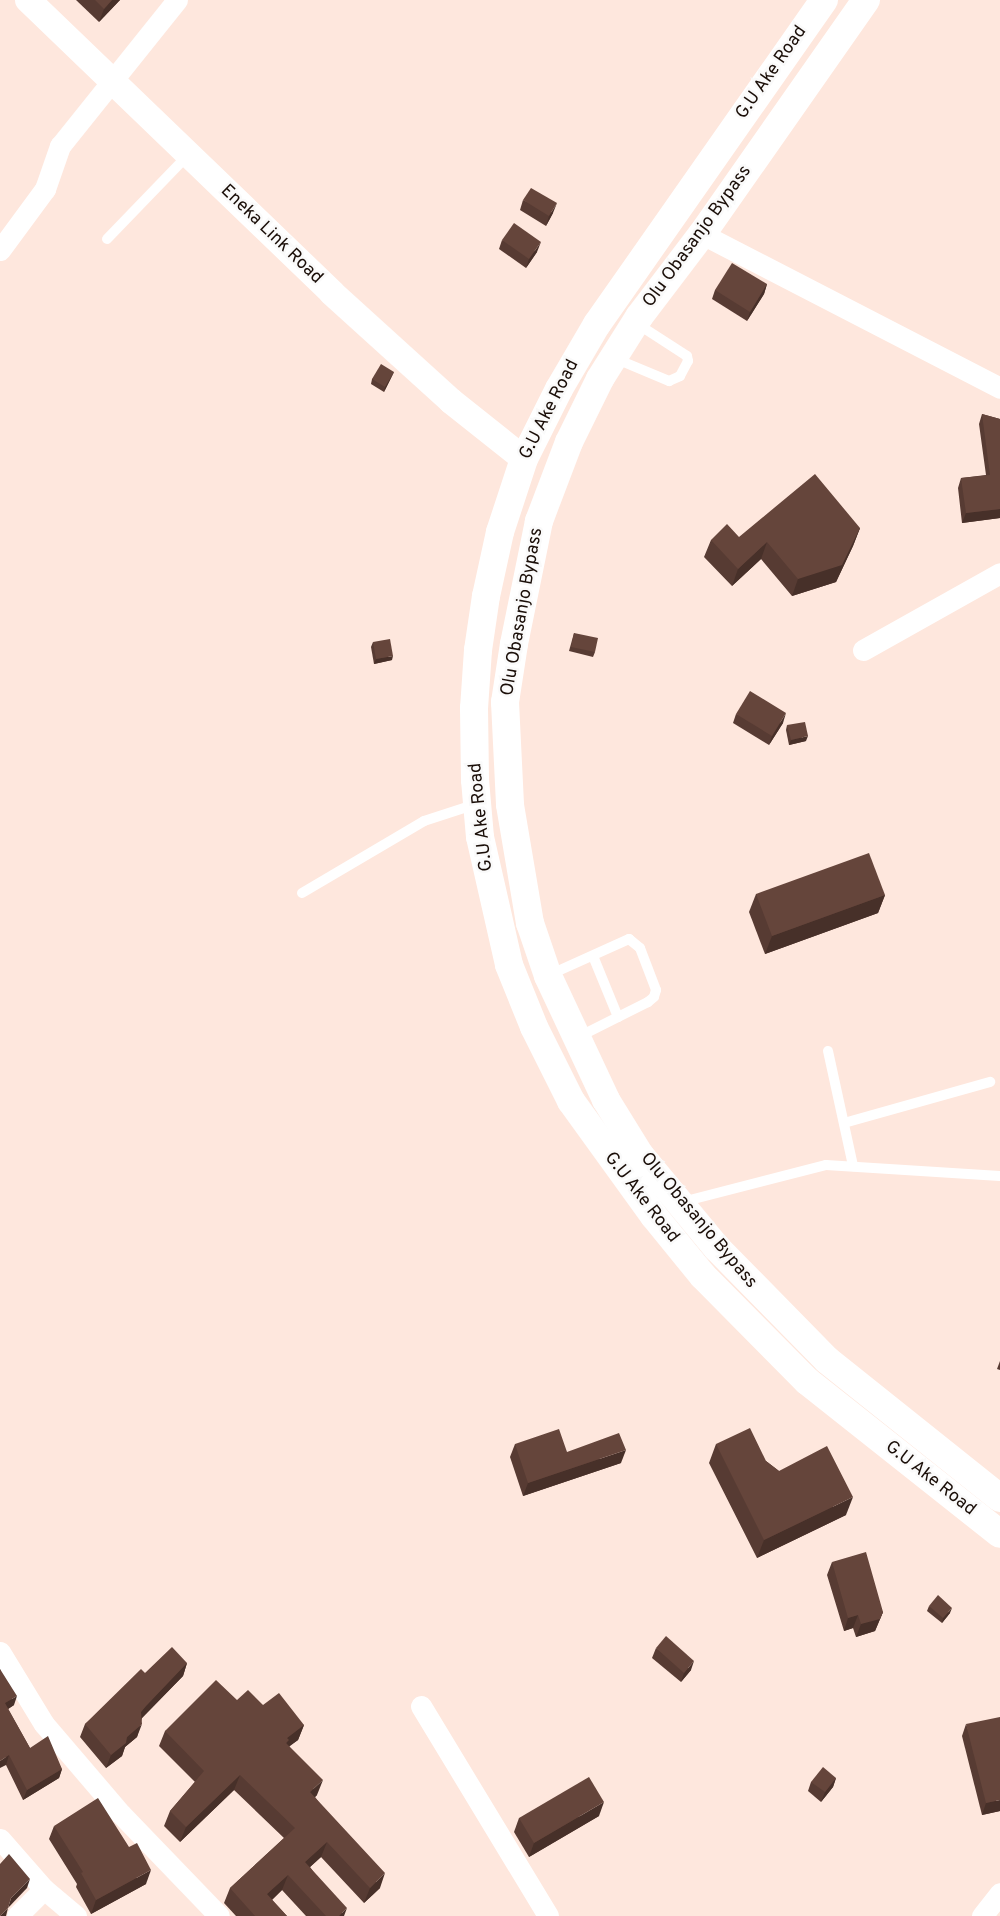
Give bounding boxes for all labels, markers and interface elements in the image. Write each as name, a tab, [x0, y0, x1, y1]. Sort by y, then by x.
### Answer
street label: G.U Ake Road	[732, 22, 812, 124]
street label: Olu Obasanjo Bypass	[639, 162, 757, 312]
street label: Eneka Link Road	[215, 181, 327, 289]
street label: G.U Ake Road	[515, 356, 585, 464]
street label: Olu Obasanjo Bypass	[498, 526, 548, 698]
street label: G.U Ake Road	[466, 761, 498, 873]
street label: G.U Ake Road	[599, 1148, 683, 1248]
street label: Olu Obasanjo Bypass	[635, 1149, 761, 1293]
street label: G.U Ake Road	[880, 1437, 980, 1521]

